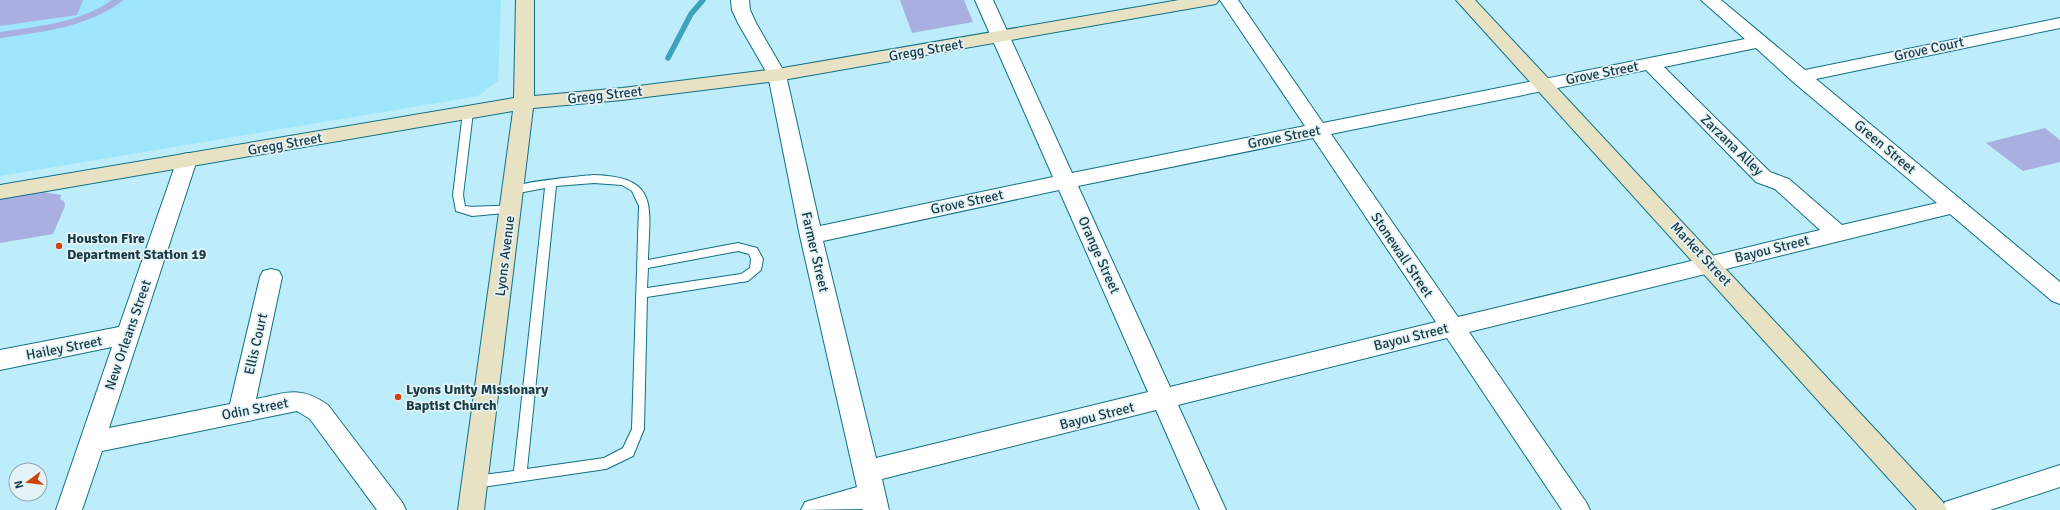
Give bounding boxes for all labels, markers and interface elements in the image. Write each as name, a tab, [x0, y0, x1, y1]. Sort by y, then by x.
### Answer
street label: Grove Court	[1893, 33, 1966, 65]
street label: Gregg Street	[887, 35, 965, 65]
street label: Grove Street	[1564, 58, 1640, 88]
street label: Gregg Street	[567, 83, 643, 107]
street label: Zarzana Alley	[1697, 111, 1767, 180]
street label: Green Street	[1851, 116, 1919, 178]
street label: Grove Street	[1246, 122, 1322, 152]
street label: Gregg Street	[246, 129, 324, 159]
street label: Grove Street	[929, 186, 1005, 218]
street label: Stonewall Street	[1367, 209, 1437, 301]
street label: Farmer Street	[797, 210, 833, 294]
street label: Orange Street	[1074, 214, 1124, 296]
street label: Lyons Avenue	[492, 215, 518, 297]
street label: Market Street	[1667, 218, 1735, 290]
place label: Houston Fire Department Station 19	[67, 230, 207, 263]
street label: Bayou Street	[1733, 232, 1811, 266]
marker: Houston Fire Department Station 19	[54, 241, 64, 251]
street label: New Orleans Street	[101, 278, 155, 392]
street label: Ellis Court	[241, 312, 271, 376]
street label: Bayou Street	[1372, 320, 1450, 354]
street label: Hailey Street	[24, 332, 104, 364]
place label: Lyons Unity Missionary Baptist Church	[406, 381, 548, 414]
marker: Lyons Unity Missionary Baptist Church	[393, 392, 403, 402]
street label: Odin Street	[220, 394, 290, 424]
street label: Bayou Street	[1058, 399, 1136, 433]
north arrow	[8, 462, 48, 502]
text: N	[12, 479, 26, 490]

